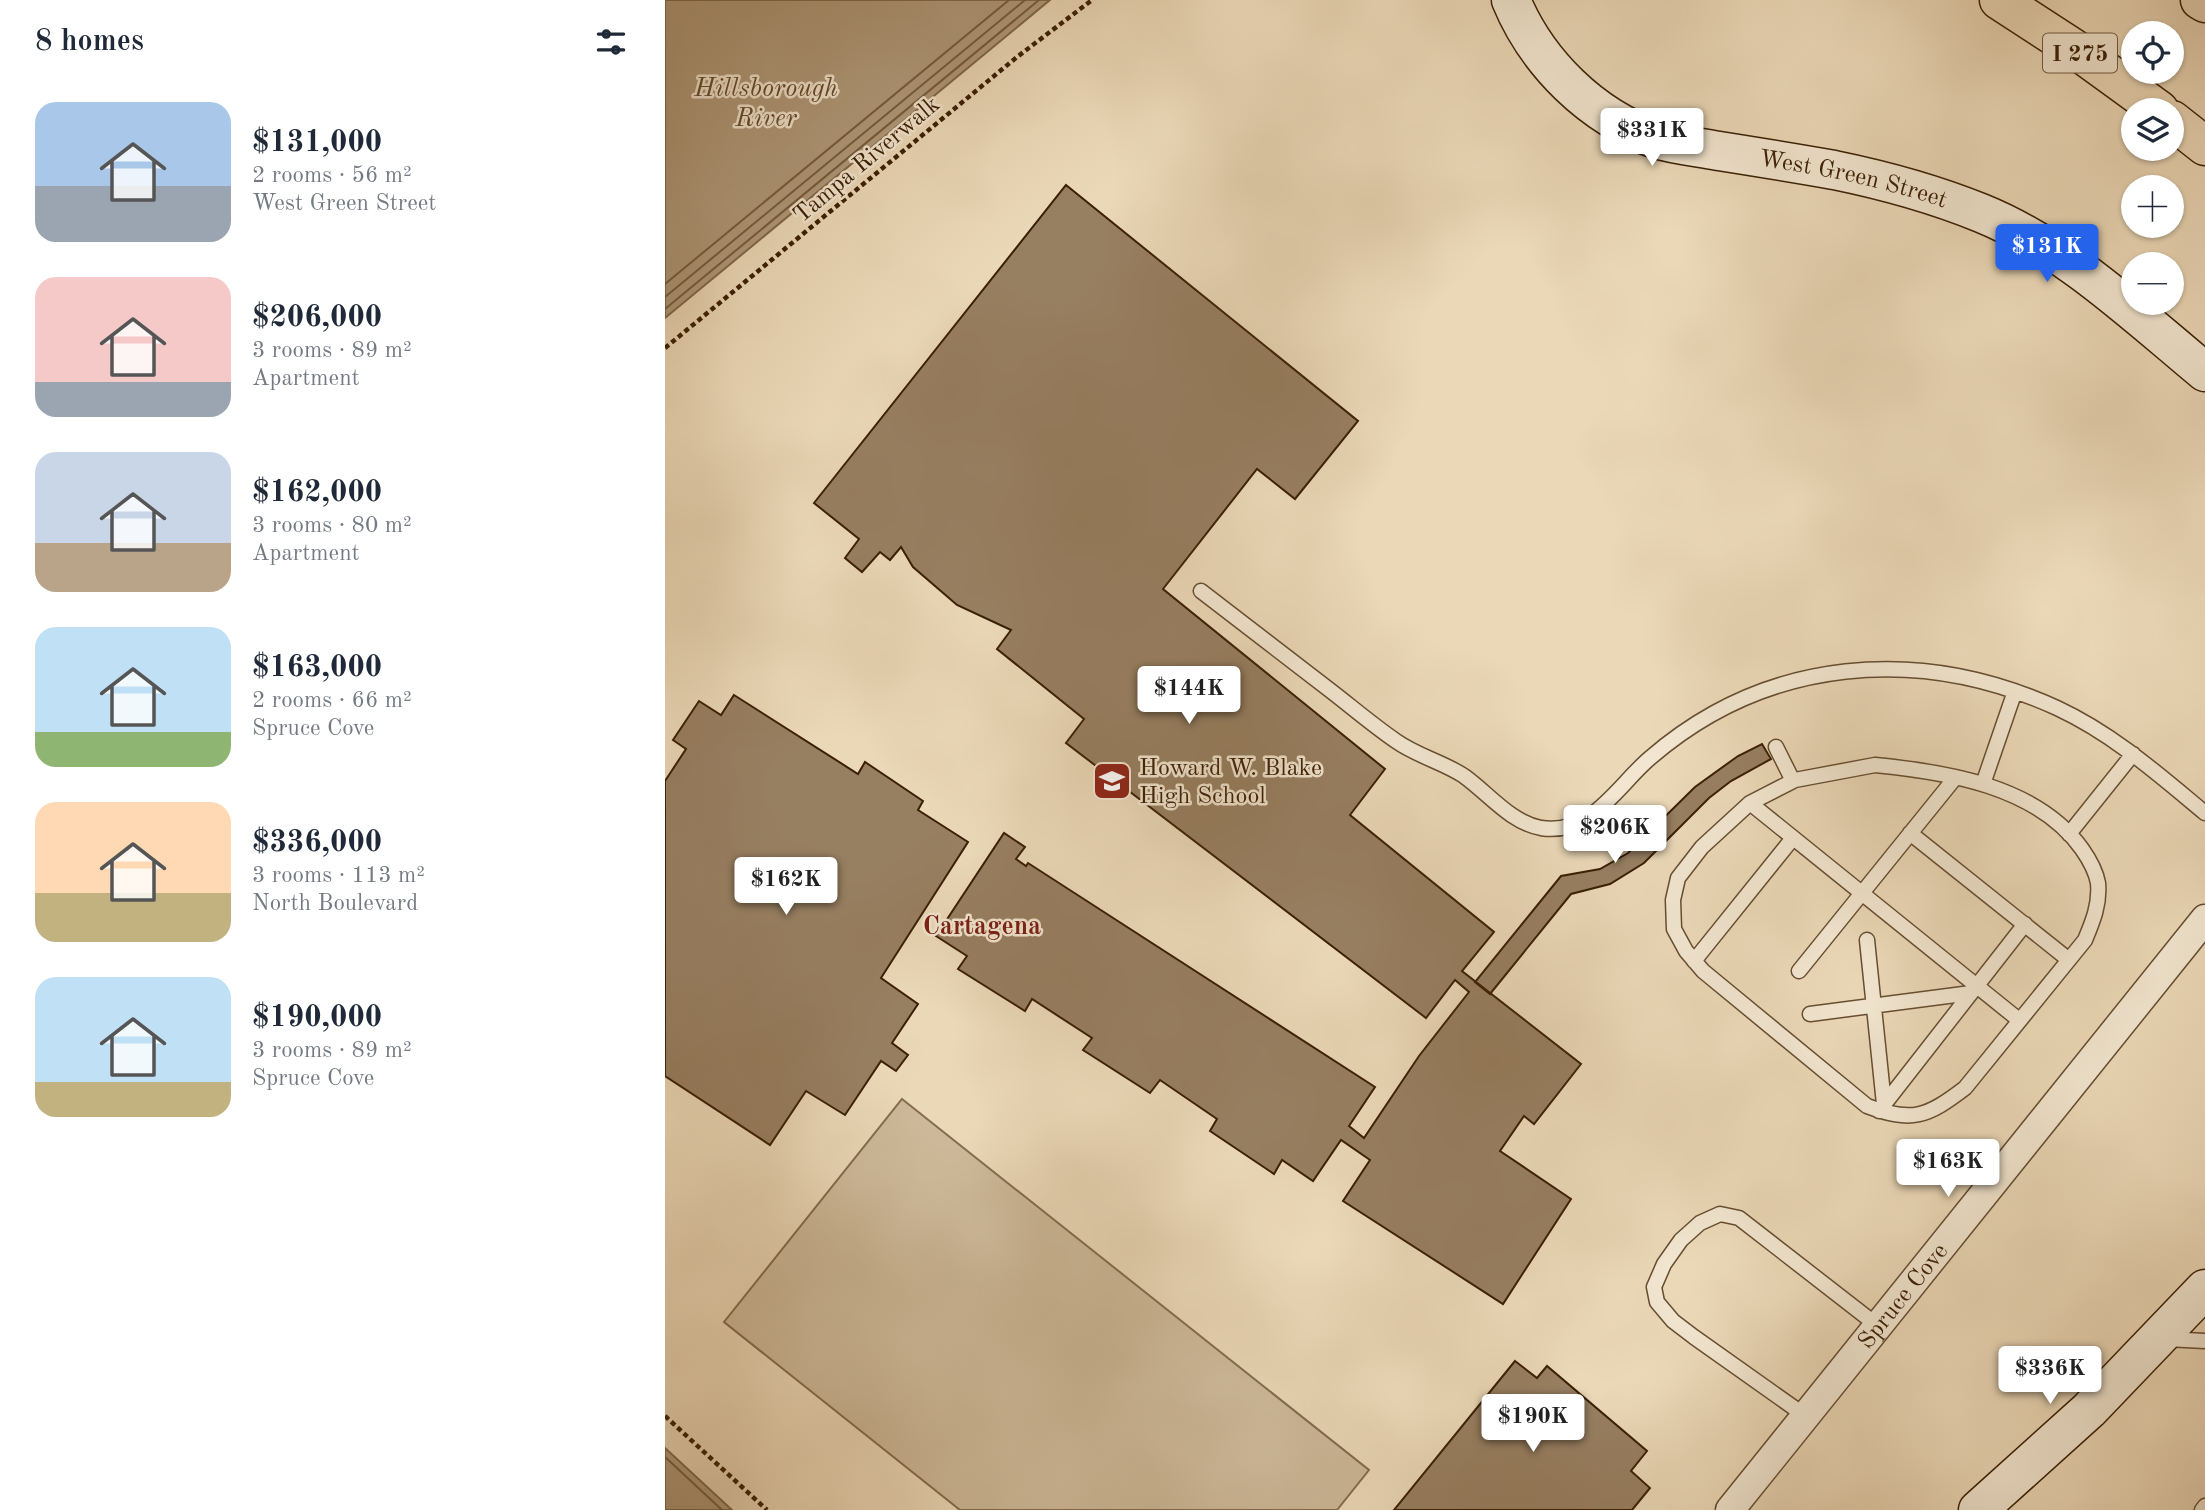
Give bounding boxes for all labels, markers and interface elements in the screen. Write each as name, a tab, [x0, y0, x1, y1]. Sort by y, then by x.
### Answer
map controls	[2121, 21, 2184, 315]
button: locate	[2121, 21, 2184, 84]
icon: filters	[592, 23, 630, 61]
text: 8 homes	[35, 27, 144, 57]
road number: I 275	[2043, 34, 2117, 72]
water label: Hillsborough River	[693, 76, 838, 132]
street label: Tampa Riverwalk	[790, 93, 945, 228]
button: layers	[2121, 98, 2184, 161]
pin: $331K	[1603, 108, 1701, 168]
text: $331K	[1616, 119, 1688, 142]
text: $131,000	[252, 128, 382, 158]
icon: home	[91, 130, 175, 214]
street label: West Green Street	[1757, 148, 1950, 214]
text: 2 rooms · 56 m²	[252, 164, 412, 187]
button: +	[2121, 175, 2184, 238]
text: West Green Street	[252, 192, 436, 215]
pin: $131K	[1998, 224, 2096, 284]
text: $131K	[2011, 235, 2083, 258]
button: −	[2121, 252, 2184, 315]
text: $206,000	[252, 303, 382, 333]
icon: home	[91, 305, 175, 389]
text: 3 rooms · 89 m²	[252, 339, 412, 362]
text: Apartment	[252, 367, 360, 390]
text: $162,000	[252, 478, 382, 508]
icon: home	[91, 480, 175, 564]
text: 3 rooms · 80 m²	[252, 514, 412, 537]
text: Apartment	[252, 542, 360, 565]
text: $163,000	[252, 653, 382, 683]
icon: home	[91, 655, 175, 739]
pin: $144K	[1140, 666, 1238, 726]
text: $144K	[1153, 677, 1225, 700]
text: 2 rooms · 66 m²	[252, 689, 412, 712]
text: Spruce Cove	[252, 717, 374, 740]
place label: Howard W. Blake High School	[1139, 757, 1322, 809]
school or university icon: Howard W. Blake High School	[1091, 760, 1133, 802]
pin: $206K	[1566, 806, 1664, 865]
text: $206K	[1579, 816, 1651, 839]
text: $336,000	[252, 828, 382, 858]
icon: home	[91, 830, 175, 914]
pin: $162K	[737, 858, 835, 917]
text: 3 rooms · 113 m²	[252, 864, 425, 887]
text: $162K	[750, 868, 822, 891]
text: North Boulevard	[252, 892, 418, 915]
district label: Cartagena	[923, 914, 1041, 940]
text: $190,000	[252, 1003, 382, 1033]
icon: home	[91, 1005, 175, 1089]
text: 3 rooms · 89 m²	[252, 1039, 412, 1062]
text: Spruce Cove	[252, 1067, 374, 1090]
pin: $163K	[1899, 1140, 1997, 1199]
text: $163K	[1912, 1150, 1984, 1173]
street label: Spruce Cove	[1854, 1240, 1953, 1354]
pin: $336K	[2001, 1346, 2099, 1406]
text: $336K	[2014, 1357, 2086, 1380]
pin: $190K	[1484, 1394, 1582, 1454]
text: $190K	[1497, 1405, 1569, 1428]

